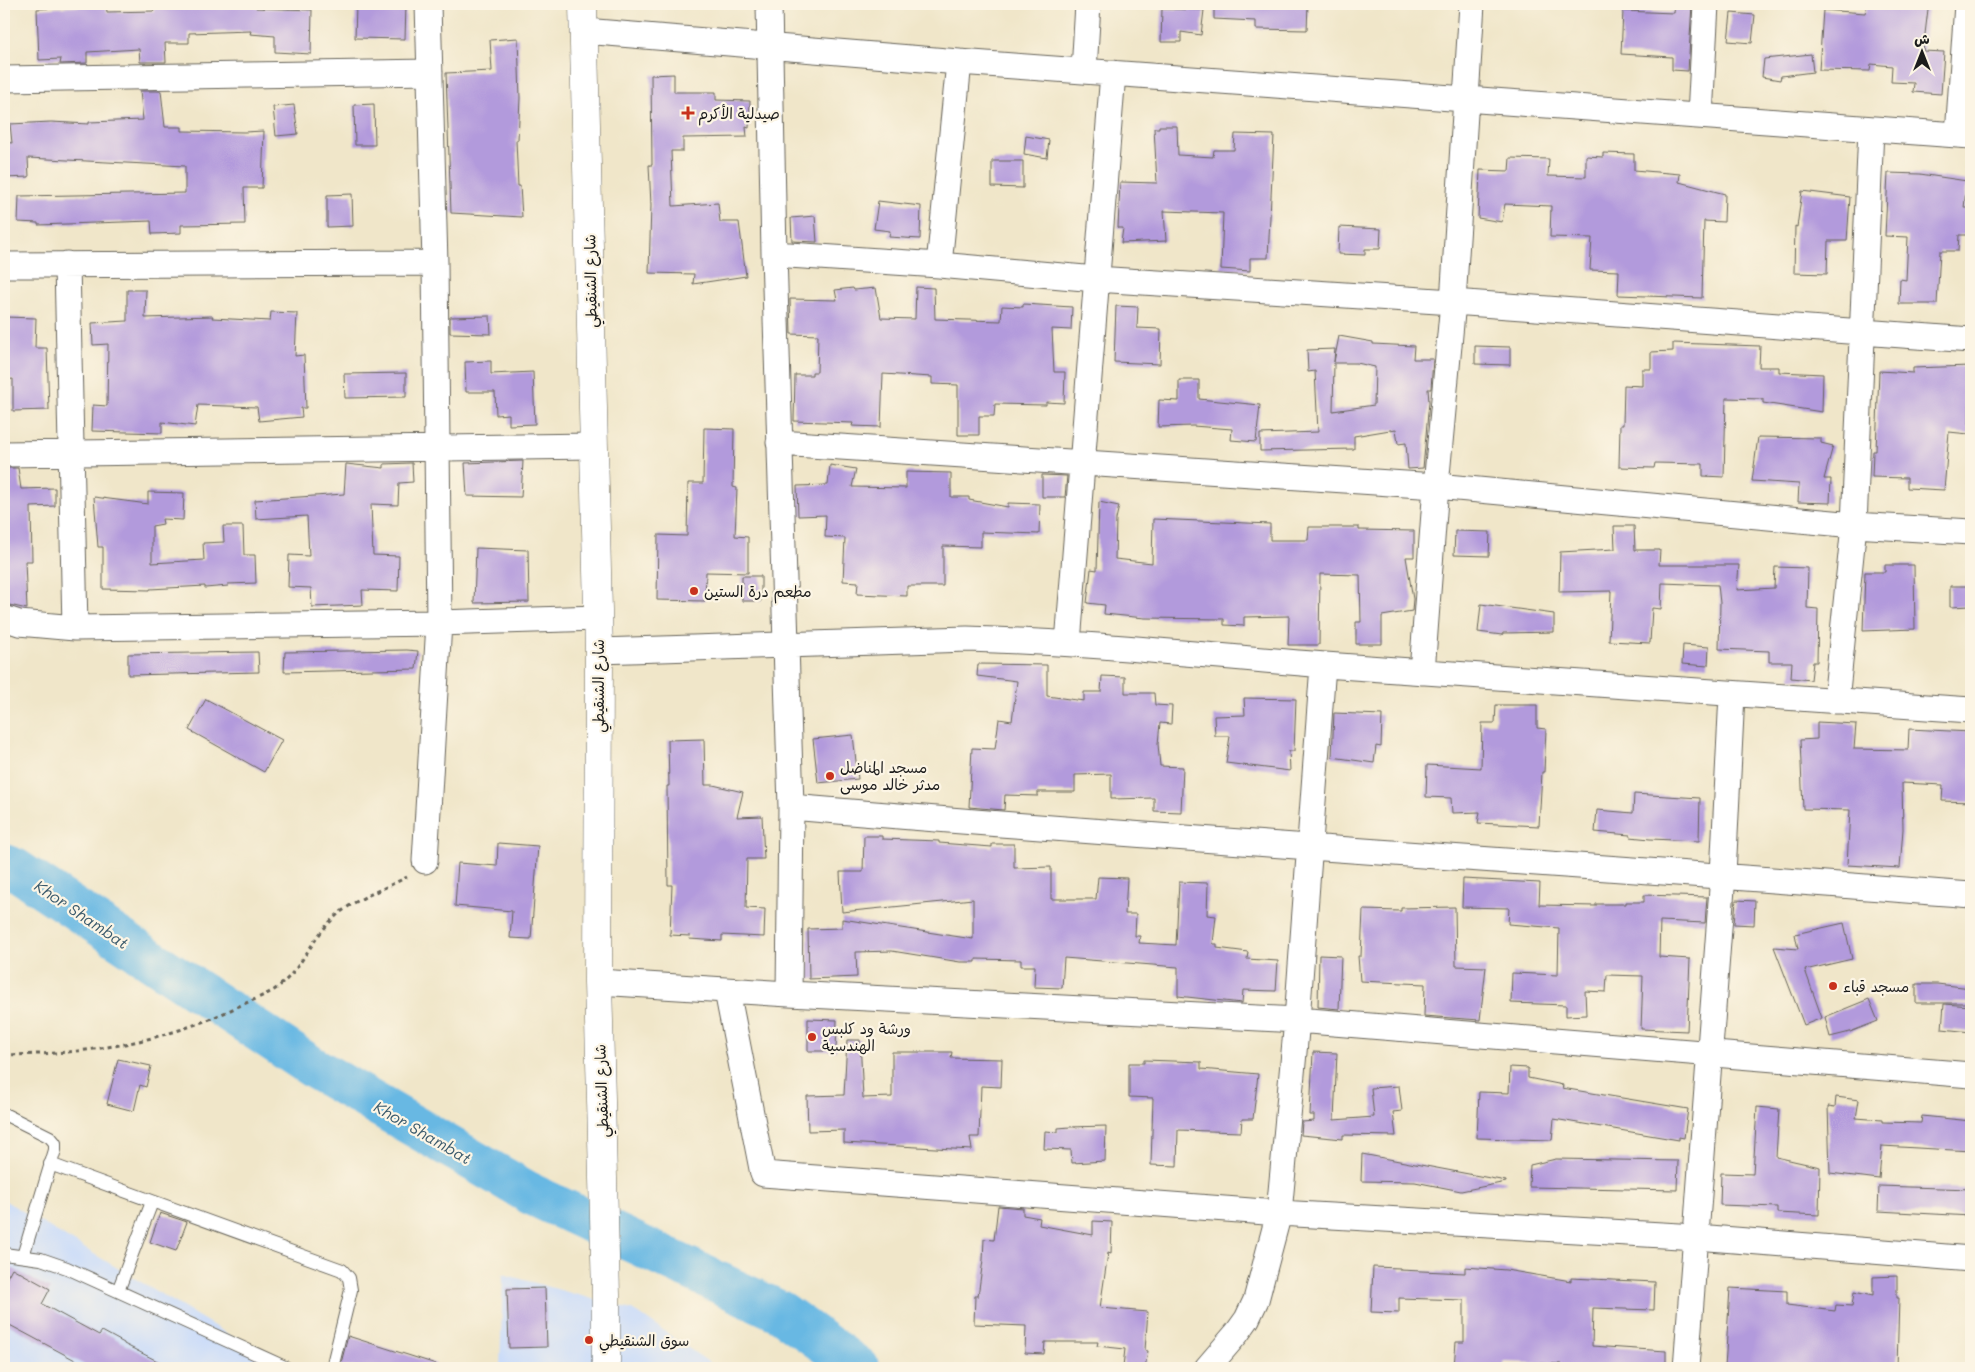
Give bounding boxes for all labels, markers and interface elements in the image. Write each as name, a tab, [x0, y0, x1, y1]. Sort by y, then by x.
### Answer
north arrow	[1898, 28, 1948, 78]
text: ش	[1914, 29, 1930, 48]
place label: صيدلية الأكرم	[698, 103, 780, 126]
marker: صيدلية الأكرم	[682, 107, 694, 119]
street label: شارع الشنقيطي	[579, 234, 605, 328]
place label: مطعم درة الستين	[704, 581, 811, 604]
marker: مطعم درة الستين	[688, 585, 700, 597]
street label: شارع الشنقيطي	[588, 639, 612, 733]
place label: مسجد المناضل مدثر خالد موسى	[840, 757, 940, 795]
marker: مسجد المناضل مدثر خالد موسى	[824, 770, 836, 782]
water label: Khor Shambat	[31, 875, 133, 953]
place label: مسجد قباء	[1843, 976, 1909, 996]
marker: مسجد قباء	[1827, 980, 1839, 992]
place label: ورشة ود كلبس الهندسية	[822, 1018, 911, 1055]
marker: ورشة ود كلبس الهندسية	[806, 1031, 818, 1043]
street label: شارع الشنقيطي	[589, 1044, 617, 1138]
water label: Khor Shambat	[370, 1096, 476, 1168]
place label: سوق الشنقيطي	[599, 1330, 689, 1354]
marker: سوق الشنقيطي	[583, 1334, 595, 1346]

